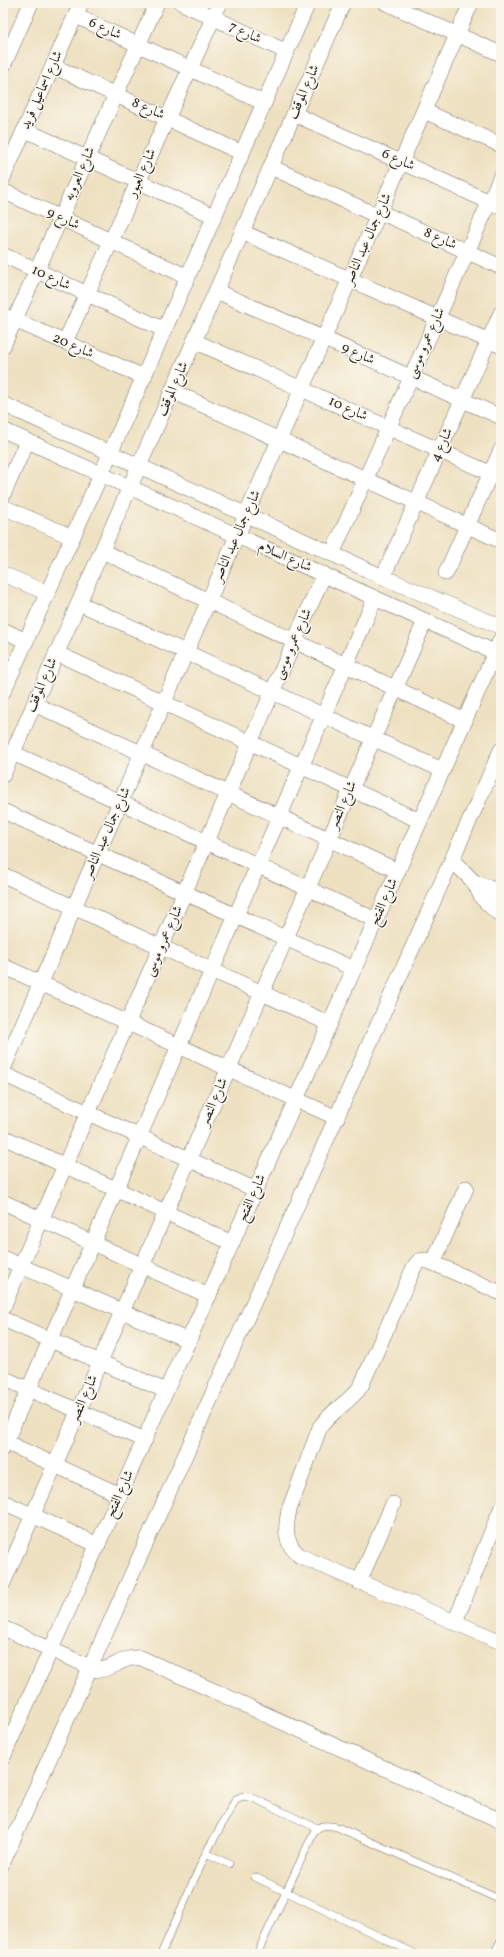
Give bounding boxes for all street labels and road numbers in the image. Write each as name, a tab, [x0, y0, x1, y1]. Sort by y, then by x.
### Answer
street label: شارع 6	[85, 13, 125, 46]
street label: شارع 7	[225, 17, 264, 50]
street label: شارع اسماعيل فريد	[16, 48, 69, 133]
street label: شارع الموقف	[283, 62, 325, 123]
street label: شارع 8	[128, 93, 168, 126]
street label: شارع العروبه	[60, 144, 101, 204]
street label: شارع 6	[378, 144, 418, 177]
street label: شارع العبور	[122, 146, 162, 203]
street label: شارع جمال عبد الناصر	[338, 190, 398, 290]
street label: شارع 9	[43, 203, 83, 236]
street label: شارع 8	[420, 223, 460, 256]
street label: شارع 10	[28, 261, 74, 296]
street label: شارع عمرو موسى	[402, 305, 451, 382]
street label: شارع 20	[49, 329, 97, 364]
street label: شارع 9	[338, 338, 378, 371]
street label: شارع الموقف	[152, 359, 194, 420]
street label: شارع 10	[325, 392, 371, 427]
street label: شارع 4	[426, 425, 459, 465]
street label: شارع جمال عبد الناصر	[207, 487, 267, 587]
street label: شارع السلام	[254, 537, 315, 579]
street label: شارع عمرو موسى	[269, 606, 318, 683]
street label: شارع الموقف	[21, 655, 63, 716]
street label: شارع النصر	[323, 778, 363, 834]
street label: شارع جمال عبد الناصر	[77, 784, 137, 884]
street label: شارع الفتح	[365, 875, 405, 930]
street label: شارع عمرو موسى	[140, 903, 189, 980]
street label: شارع النصر	[194, 1075, 234, 1131]
street label: شارع الفتح	[233, 1171, 273, 1226]
street label: شارع النصر	[64, 1372, 104, 1428]
street label: شارع الفتح	[101, 1467, 141, 1522]

